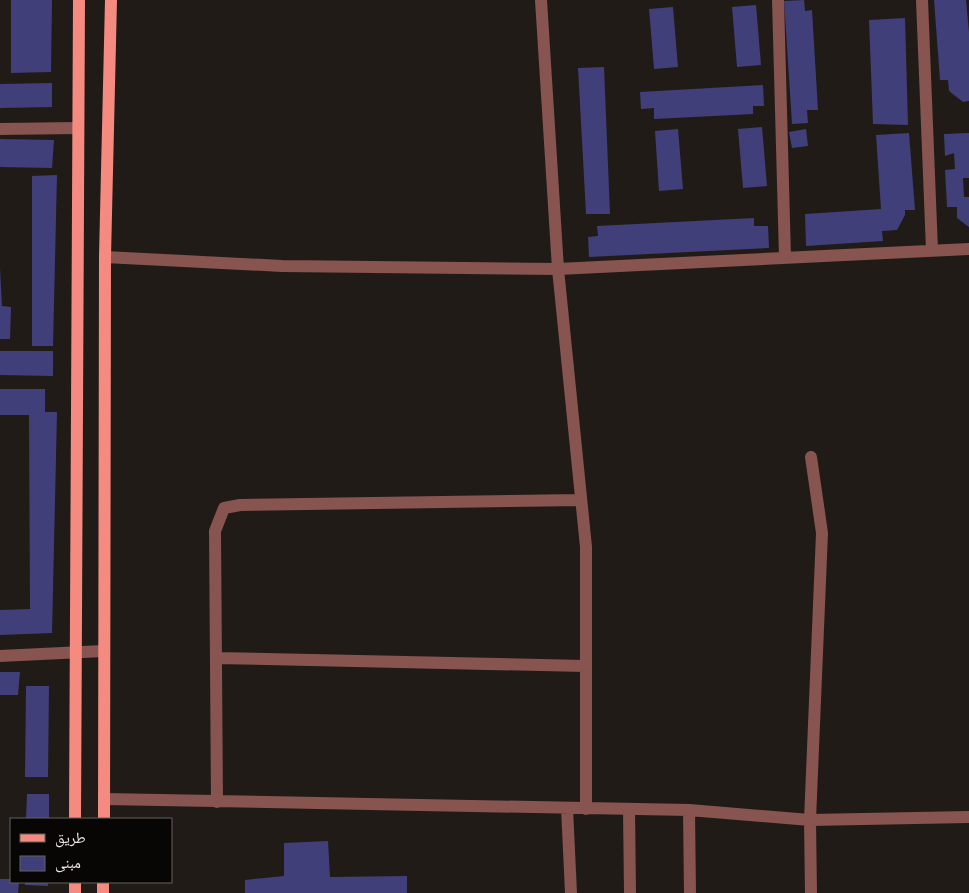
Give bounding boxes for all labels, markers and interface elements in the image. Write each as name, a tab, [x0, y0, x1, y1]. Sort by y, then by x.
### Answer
legend	[10, 818, 172, 883]
text: طريق	[55, 829, 86, 848]
text: مبنى	[55, 854, 81, 873]

